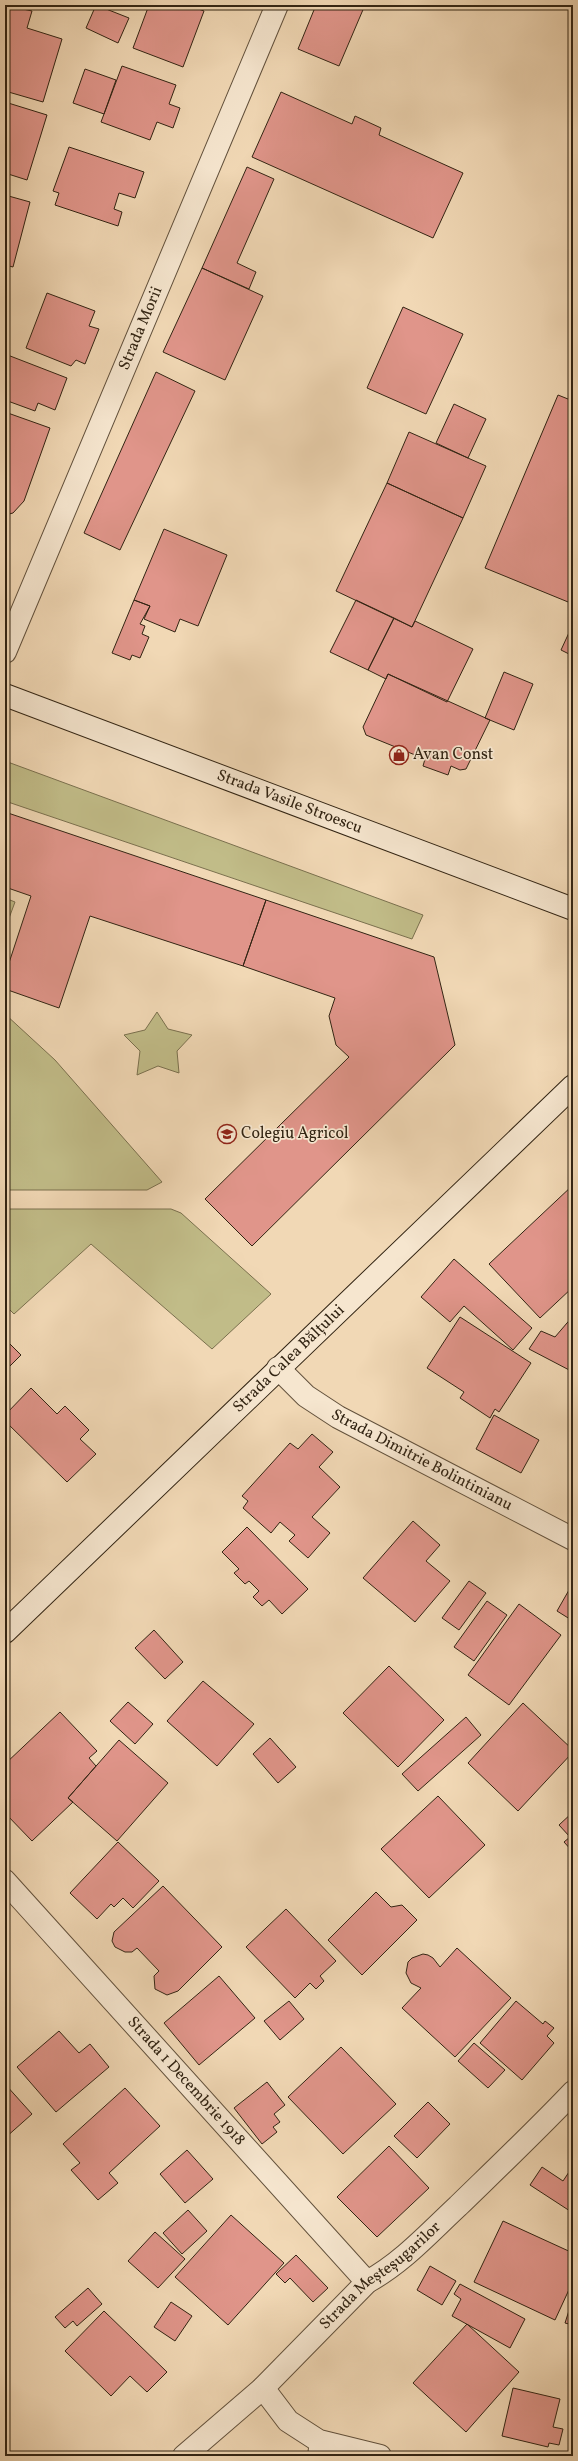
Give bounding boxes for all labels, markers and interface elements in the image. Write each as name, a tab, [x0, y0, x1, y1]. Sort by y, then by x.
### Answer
street label: Strada Morii	[114, 283, 168, 374]
shop icon: Avan Const	[388, 744, 410, 766]
place label: Avan Const	[413, 744, 494, 766]
street label: Strada Vasile Stroescu	[214, 765, 365, 840]
school or university icon: Colegiu Agricol	[216, 1123, 238, 1145]
place label: Colegiu Agricol	[241, 1123, 349, 1145]
street label: Strada Calea Bălțului	[228, 1300, 350, 1418]
street label: Strada Dimitrie Bolintinianu	[326, 1404, 516, 1517]
street label: Strada 1 Decembrie 1918	[122, 2012, 250, 2151]
street label: Strada Meșteșugarilor	[315, 2217, 446, 2335]

